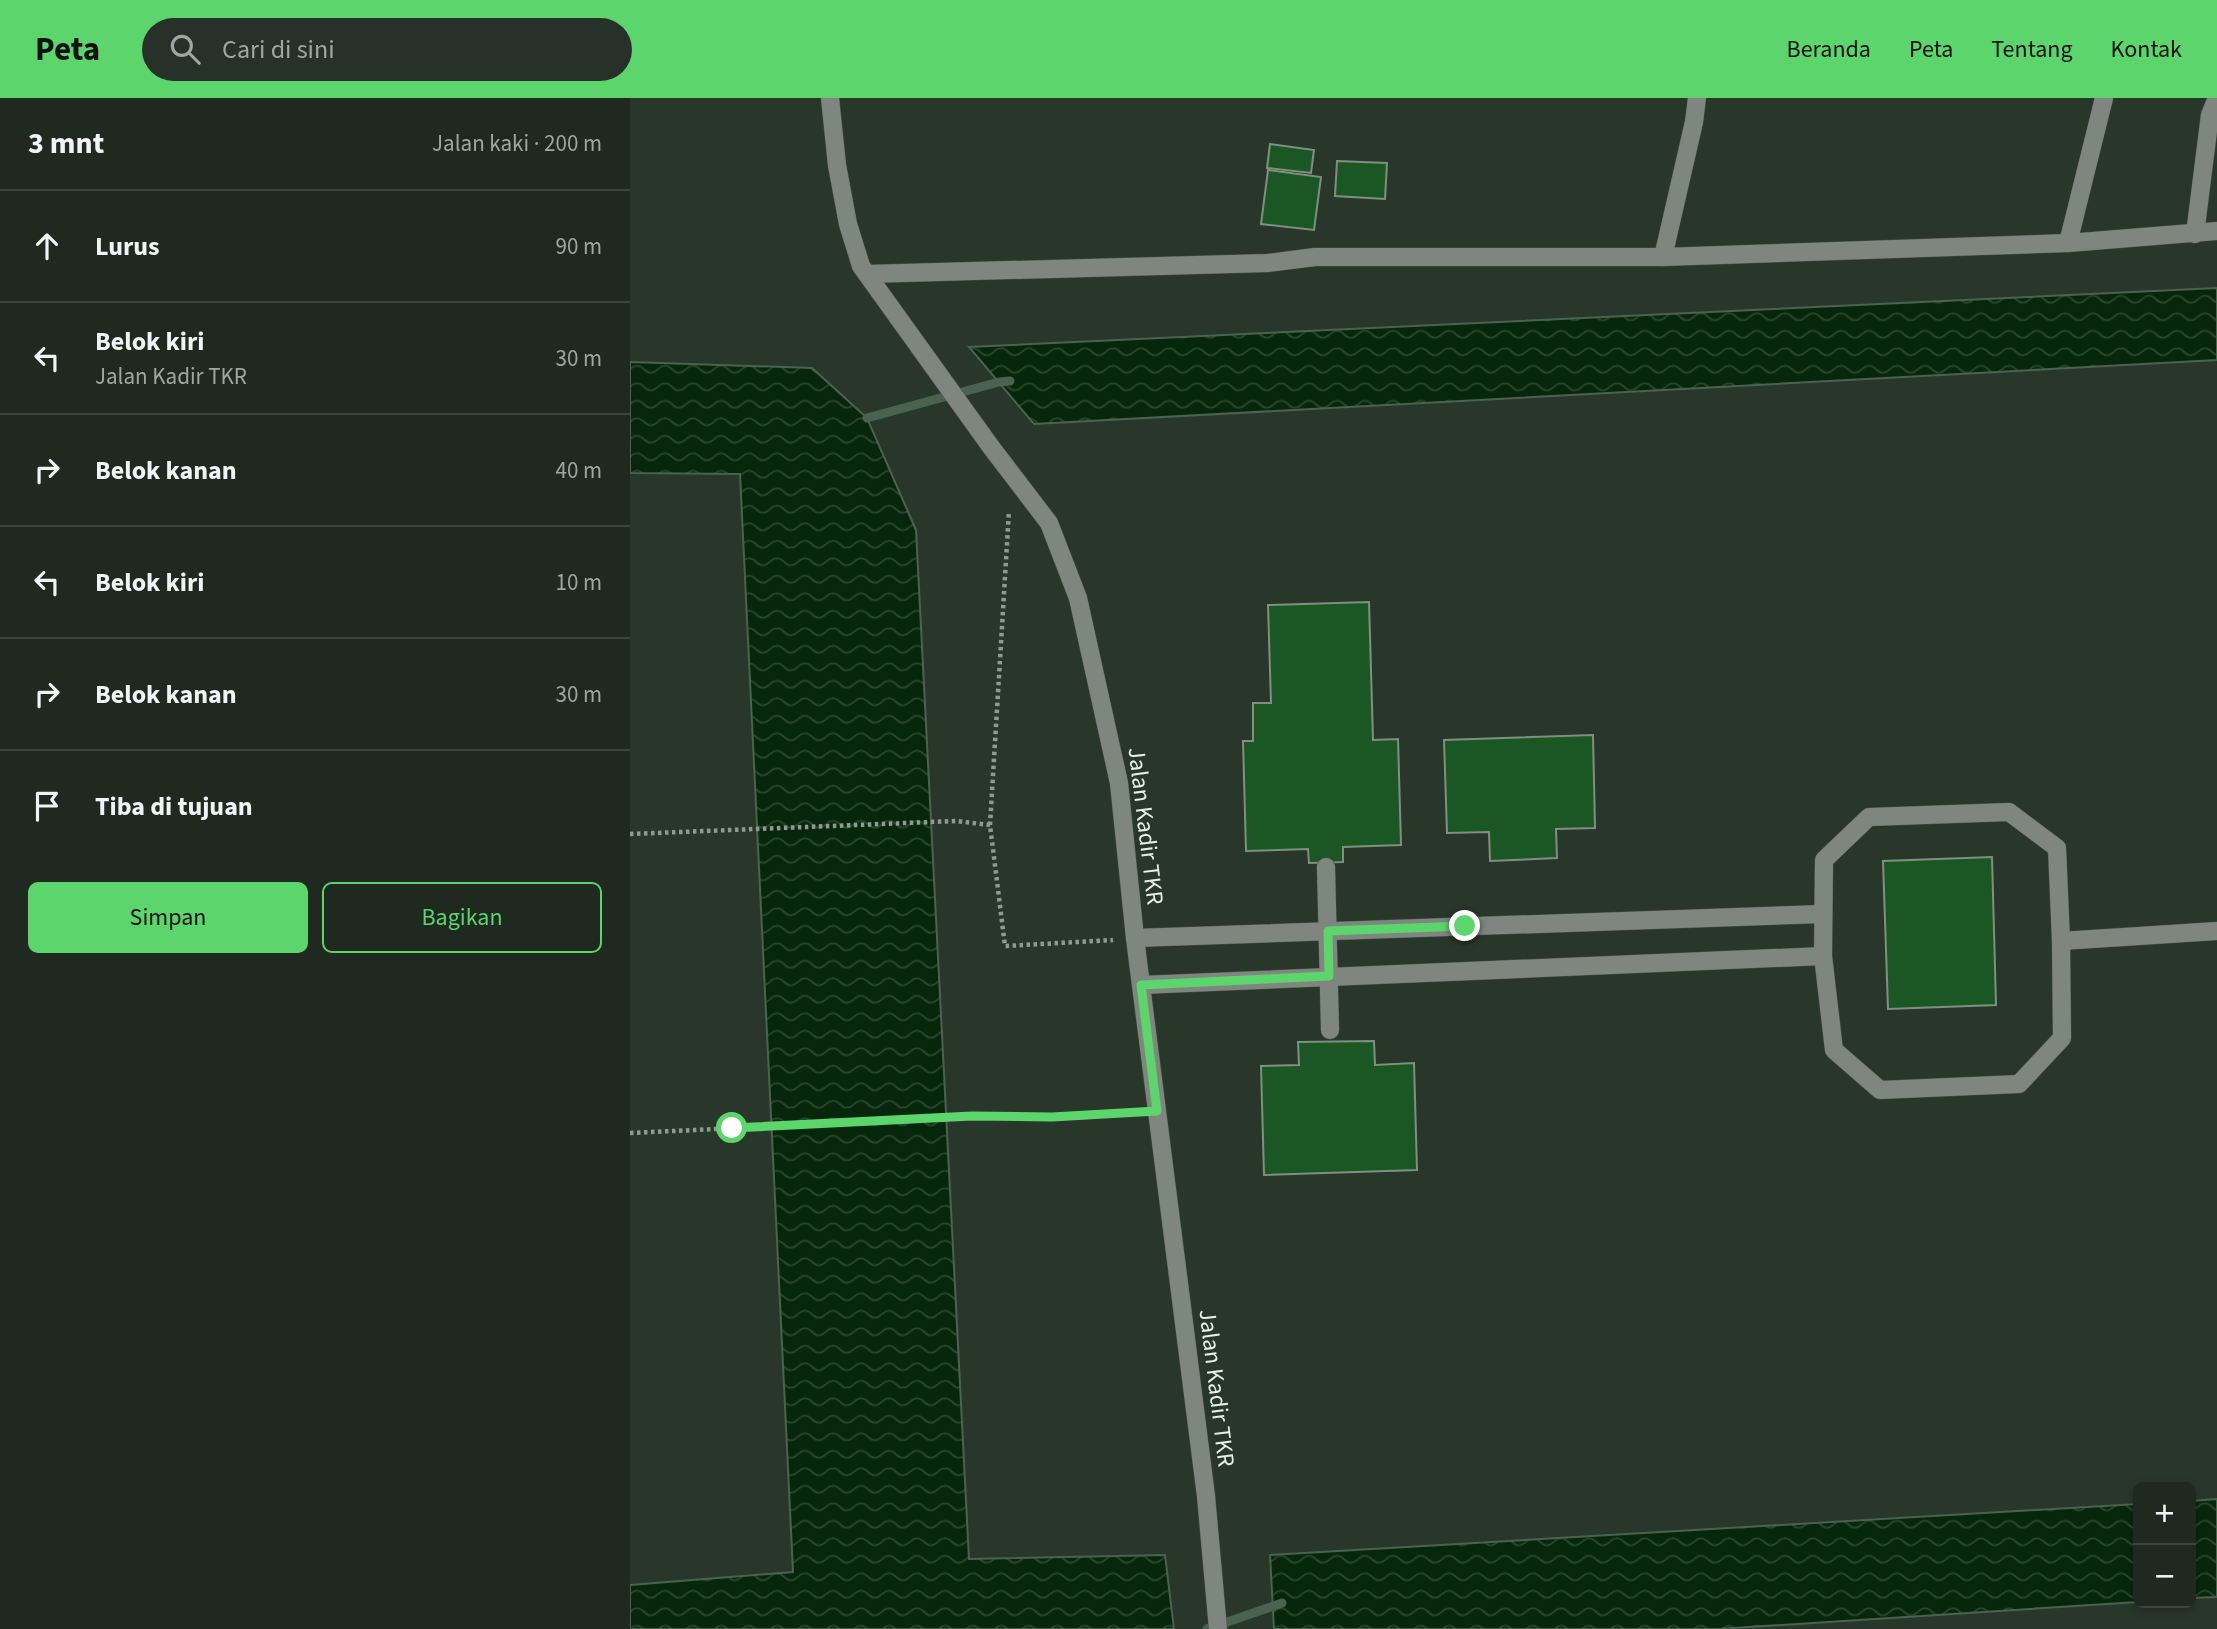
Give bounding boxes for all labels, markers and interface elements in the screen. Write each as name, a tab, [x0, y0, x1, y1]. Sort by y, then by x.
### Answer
search box	[142, 18, 632, 81]
text: Peta	[35, 26, 100, 73]
icon: search	[166, 30, 204, 68]
text: Cari di sini	[222, 31, 335, 68]
text: Beranda	[1787, 32, 1871, 67]
text: Peta	[1909, 32, 1953, 67]
text: Tentang	[1991, 32, 2073, 67]
text: Kontak	[2111, 32, 2182, 67]
text: 3 mnt	[28, 122, 104, 165]
text: Jalan kaki · 200 m	[432, 127, 602, 160]
icon: ahead	[28, 227, 66, 265]
text: Lurus	[95, 228, 160, 265]
text: 90 m	[555, 230, 602, 263]
text: Belok kiri	[95, 323, 204, 360]
icon: left	[28, 339, 66, 377]
text: 30 m	[555, 342, 602, 375]
text: Jalan Kadir TKR	[95, 360, 247, 393]
icon: right	[28, 451, 66, 489]
text: Belok kanan	[95, 452, 237, 489]
text: 40 m	[555, 454, 602, 487]
icon: left	[28, 563, 66, 601]
text: Belok kiri	[95, 564, 204, 601]
text: 10 m	[555, 566, 602, 599]
icon: right	[28, 675, 66, 713]
text: Belok kanan	[95, 676, 237, 713]
text: 30 m	[555, 678, 602, 711]
street label: Jalan Kadir TKR	[1118, 745, 1173, 907]
icon: arrive	[28, 787, 66, 825]
text: Tiba di tujuan	[95, 788, 253, 825]
button: Simpan	[28, 882, 308, 953]
button: Bagikan	[322, 882, 602, 953]
route end	[1449, 910, 1480, 941]
route start	[716, 1112, 747, 1143]
street label: Jalan Kadir TKR	[1189, 1307, 1244, 1469]
map controls	[2133, 1482, 2196, 1608]
button: +	[2133, 1482, 2196, 1545]
button: −	[2133, 1545, 2196, 1608]

